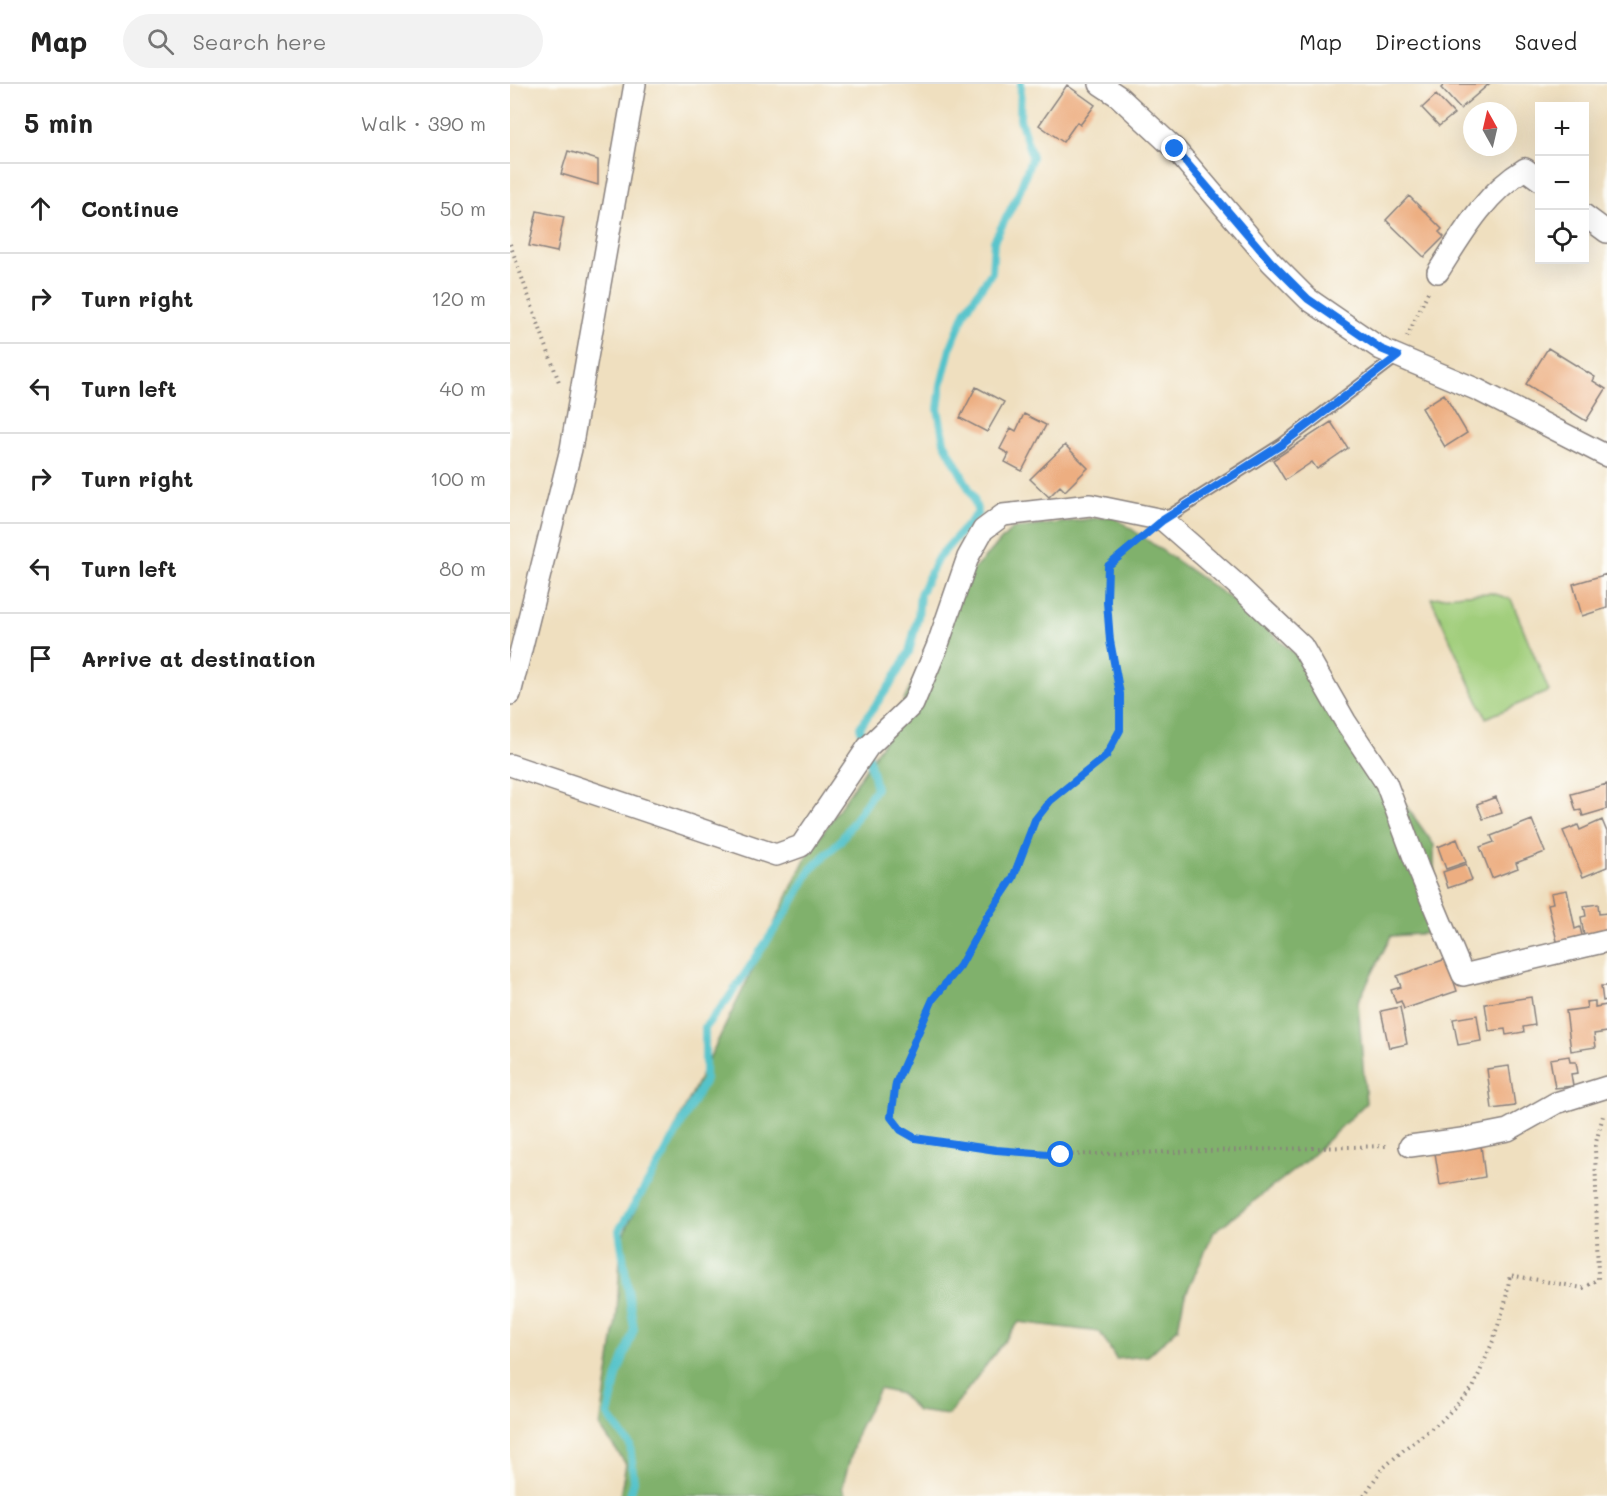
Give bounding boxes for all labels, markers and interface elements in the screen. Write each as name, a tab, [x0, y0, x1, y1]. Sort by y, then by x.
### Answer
search box	[123, 14, 543, 68]
text: Map	[30, 23, 87, 59]
icon: search	[144, 25, 177, 58]
text: Search here	[192, 27, 326, 56]
text: Map	[1299, 28, 1342, 55]
text: Directions	[1375, 28, 1482, 55]
text: Saved	[1515, 28, 1577, 55]
north arrow	[1463, 102, 1517, 156]
map controls	[1535, 102, 1589, 264]
button: +	[1535, 102, 1589, 156]
text: 5 min	[24, 106, 93, 140]
text: Walk · 390 m	[361, 110, 486, 136]
route end	[1161, 135, 1187, 161]
button: −	[1535, 156, 1589, 210]
icon: ahead	[24, 192, 57, 225]
text: Continue	[81, 194, 179, 223]
text: 50 m	[440, 195, 486, 221]
button: locate	[1535, 210, 1589, 264]
icon: right	[24, 282, 57, 315]
text: Turn right	[81, 284, 193, 313]
text: 120 m	[431, 285, 486, 311]
icon: left	[24, 372, 57, 405]
text: Turn left	[81, 374, 177, 403]
text: 40 m	[440, 375, 486, 401]
icon: right	[24, 462, 57, 495]
text: Turn right	[81, 464, 193, 493]
text: 100 m	[430, 465, 486, 491]
icon: left	[24, 552, 57, 585]
text: Turn left	[81, 554, 177, 583]
text: 80 m	[439, 555, 486, 581]
icon: arrive	[24, 642, 57, 675]
text: Arrive at destination	[81, 644, 316, 673]
route start	[1047, 1141, 1073, 1167]

